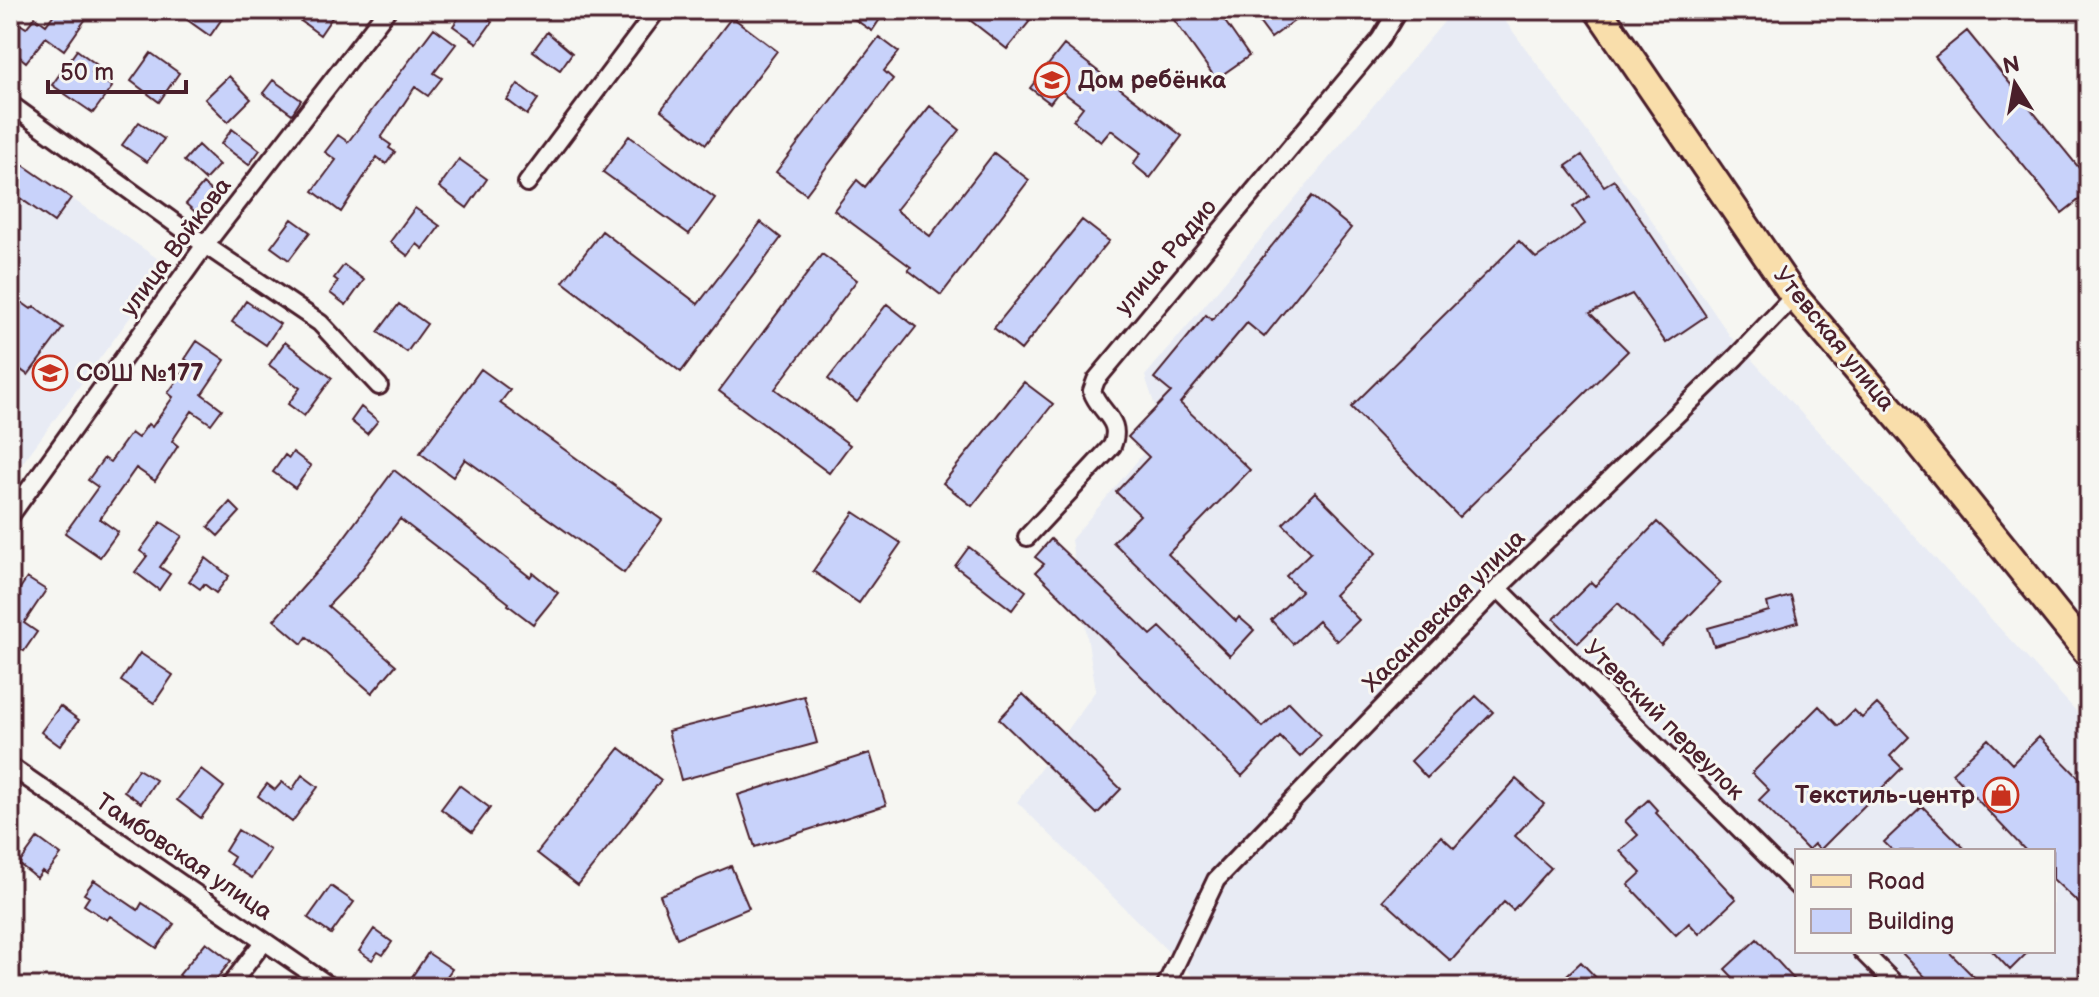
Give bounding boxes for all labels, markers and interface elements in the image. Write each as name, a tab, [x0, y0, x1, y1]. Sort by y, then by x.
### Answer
scale bar	[48, 44, 186, 94]
north arrow	[1975, 44, 2055, 124]
text: N	[2001, 51, 2022, 81]
text: 50 m	[60, 58, 114, 87]
school or university icon: Дом ребёнка	[1033, 61, 1071, 99]
place label: Дом ребёнка	[1078, 66, 1227, 95]
street label: улица Войкова	[114, 172, 238, 322]
street label: улица Радио	[1109, 193, 1223, 321]
street label: Утевская улица	[1767, 261, 1901, 417]
school or university icon: СОШ №177	[31, 354, 69, 392]
place label: СОШ №177	[76, 359, 204, 388]
street label: Хасановская улица	[1357, 524, 1531, 698]
street label: Утевский переулок	[1578, 634, 1750, 806]
shop icon: Текстиль-центр	[1982, 776, 2020, 814]
place label: Текстиль-центр	[1795, 781, 1975, 810]
street label: Тамбовская улица	[90, 787, 278, 927]
legend	[1795, 849, 2055, 953]
text: Road	[1867, 867, 1925, 896]
text: Building	[1867, 907, 1954, 936]

